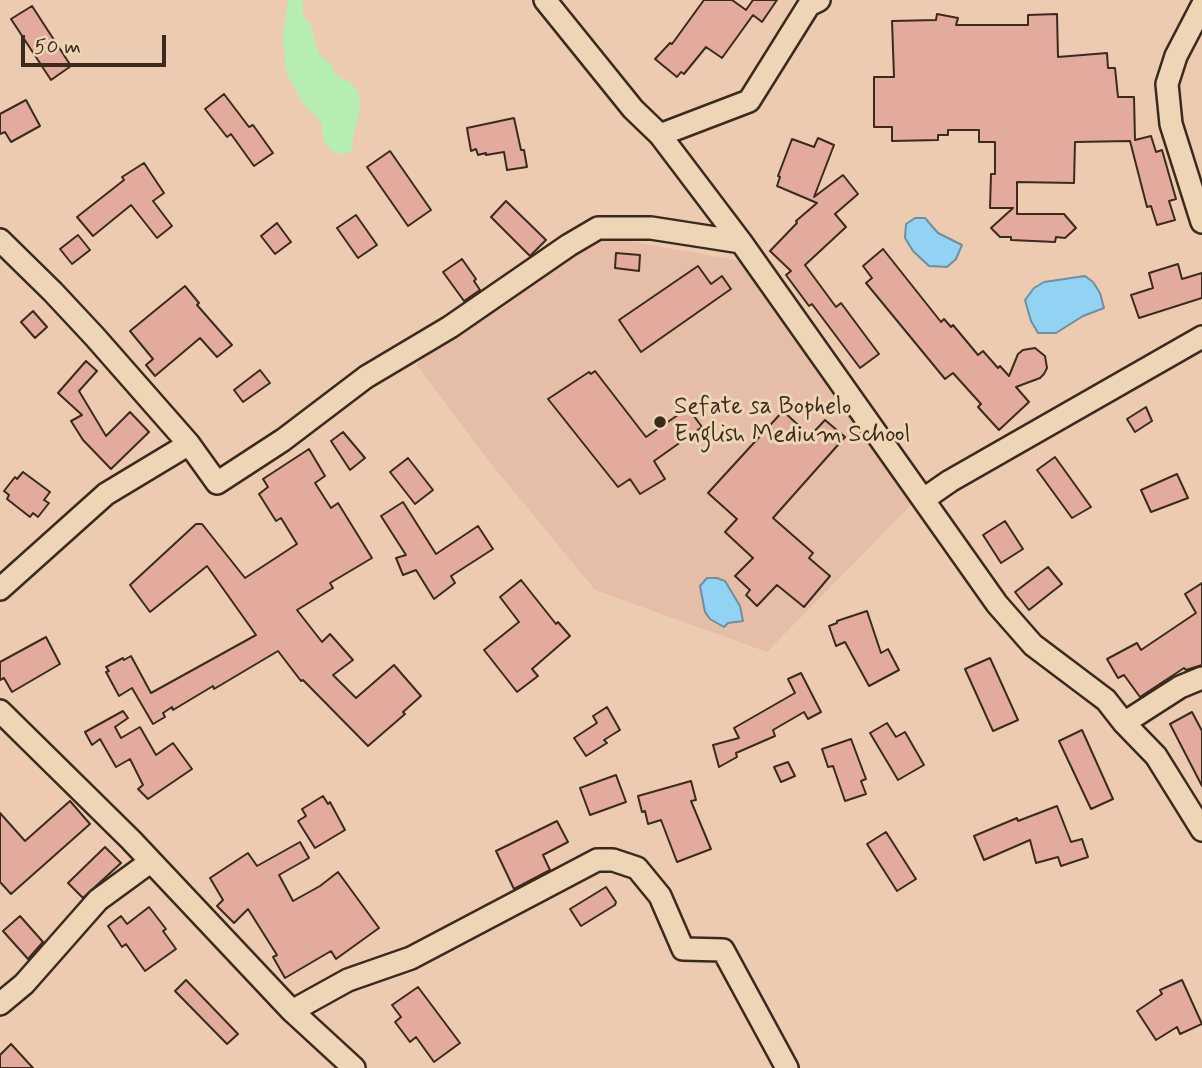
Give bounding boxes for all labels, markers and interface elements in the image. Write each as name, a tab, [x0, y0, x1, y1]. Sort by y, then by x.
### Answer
scale bar	[24, 21, 170, 65]
text: 50 m	[34, 33, 81, 61]
place label: Sefate sa Bophelo English Medium School	[674, 394, 911, 450]
marker: Sefate sa Bophelo English Medium School	[652, 414, 668, 430]

